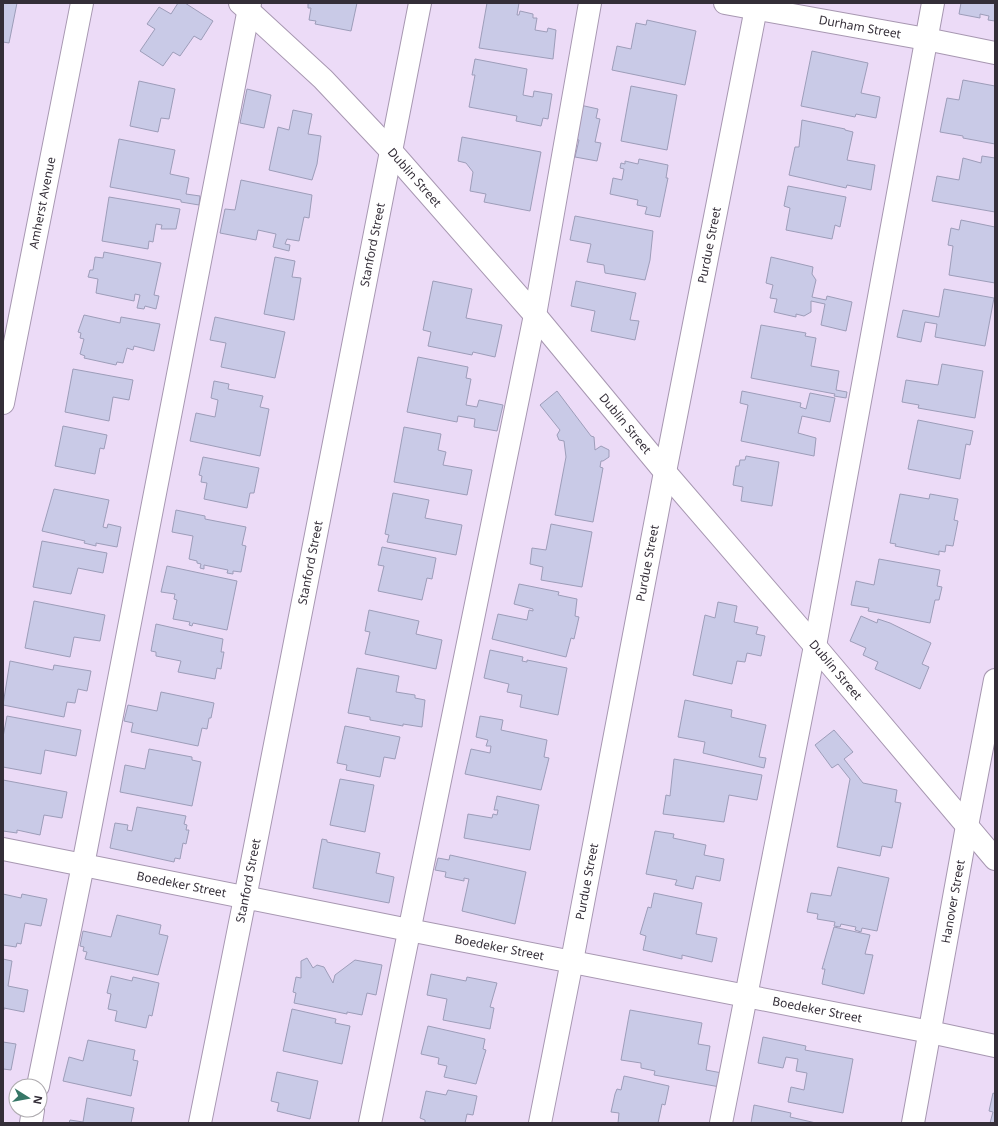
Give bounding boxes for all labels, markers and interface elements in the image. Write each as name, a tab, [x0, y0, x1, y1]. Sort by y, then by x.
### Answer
street label: Durham Street	[817, 11, 903, 42]
street label: Dublin Street	[384, 144, 446, 211]
street label: Amherst Avenue	[25, 155, 59, 250]
street label: Stanford Street	[356, 201, 389, 288]
street label: Purdue Street	[693, 205, 725, 285]
street label: Dublin Street	[595, 390, 656, 458]
street label: Stanford Street	[294, 519, 327, 606]
street label: Purdue Street	[632, 523, 663, 603]
street label: Dublin Street	[805, 636, 867, 704]
street label: Stanford Street	[231, 837, 265, 924]
street label: Purdue Street	[571, 841, 602, 921]
street label: Hanover Street	[937, 858, 969, 945]
street label: Boedeker Street	[135, 867, 228, 901]
street label: Boedeker Street	[453, 930, 546, 964]
street label: Boedeker Street	[771, 992, 864, 1027]
north arrow	[8, 1078, 48, 1118]
text: N	[30, 1094, 47, 1106]

